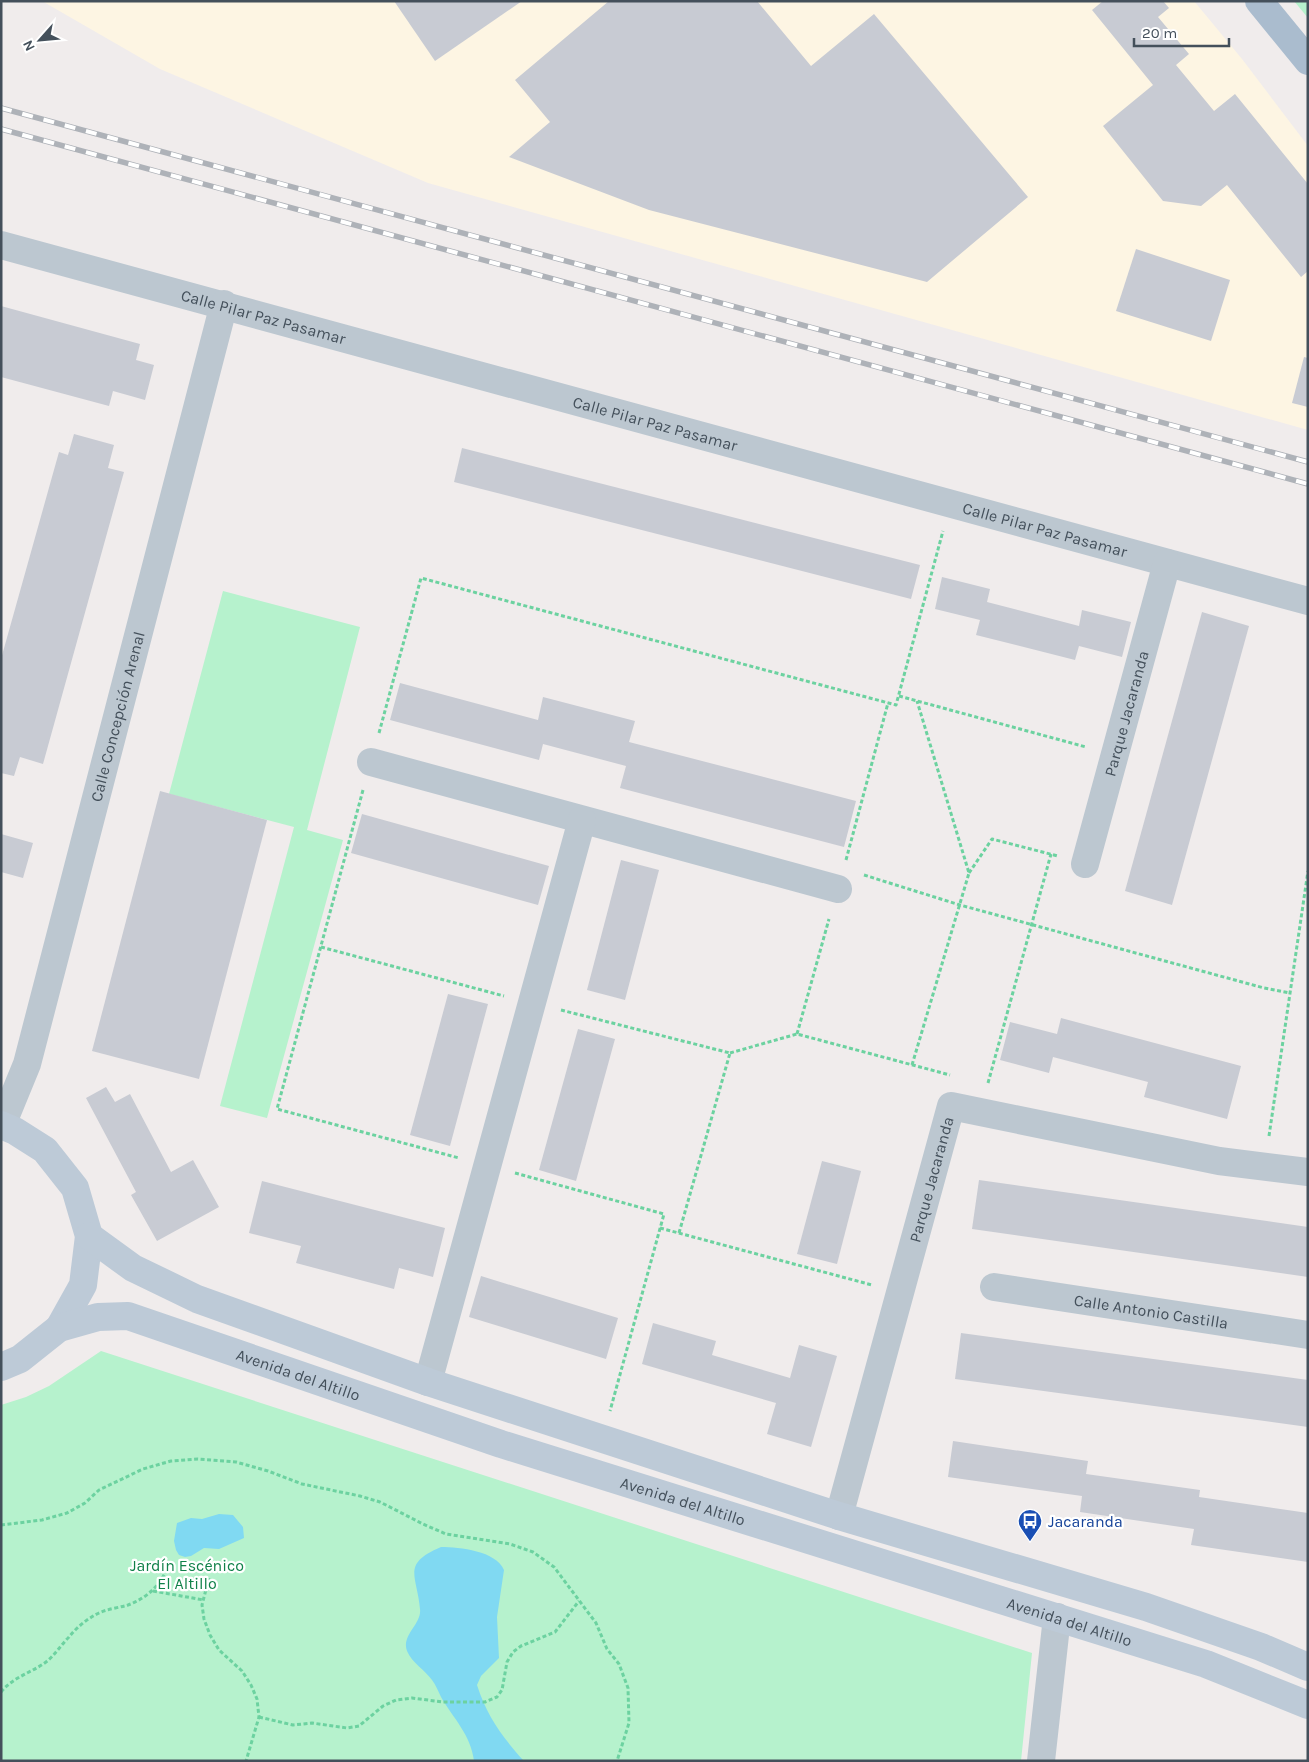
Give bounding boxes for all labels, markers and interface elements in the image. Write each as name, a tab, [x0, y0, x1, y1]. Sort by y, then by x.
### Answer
north arrow	[15, 15, 65, 65]
scale bar	[1134, 15, 1229, 47]
text: 20 m	[1142, 24, 1177, 42]
text: N	[19, 37, 39, 54]
street label: Calle Pilar Paz Pasamar	[179, 285, 348, 348]
street label: Calle Pilar Paz Pasamar	[571, 392, 740, 455]
street label: Calle Pilar Paz Pasamar	[960, 498, 1129, 561]
street label: Calle Concepción Arenal	[86, 629, 149, 804]
street label: Parque Jacaranda	[1100, 649, 1153, 779]
street label: Parque Jacaranda	[905, 1115, 958, 1244]
street label: Calle Antonio Castilla	[1073, 1290, 1230, 1333]
street label: Avenida del Altillo	[234, 1345, 363, 1405]
street label: Avenida del Altillo	[618, 1473, 748, 1530]
bus stop icon: Jacaranda	[1017, 1508, 1043, 1542]
place label: Jacaranda	[1048, 1512, 1123, 1531]
park label: Jardín Escénico El Altillo	[130, 1556, 244, 1593]
street label: Avenida del Altillo	[1005, 1594, 1134, 1650]

